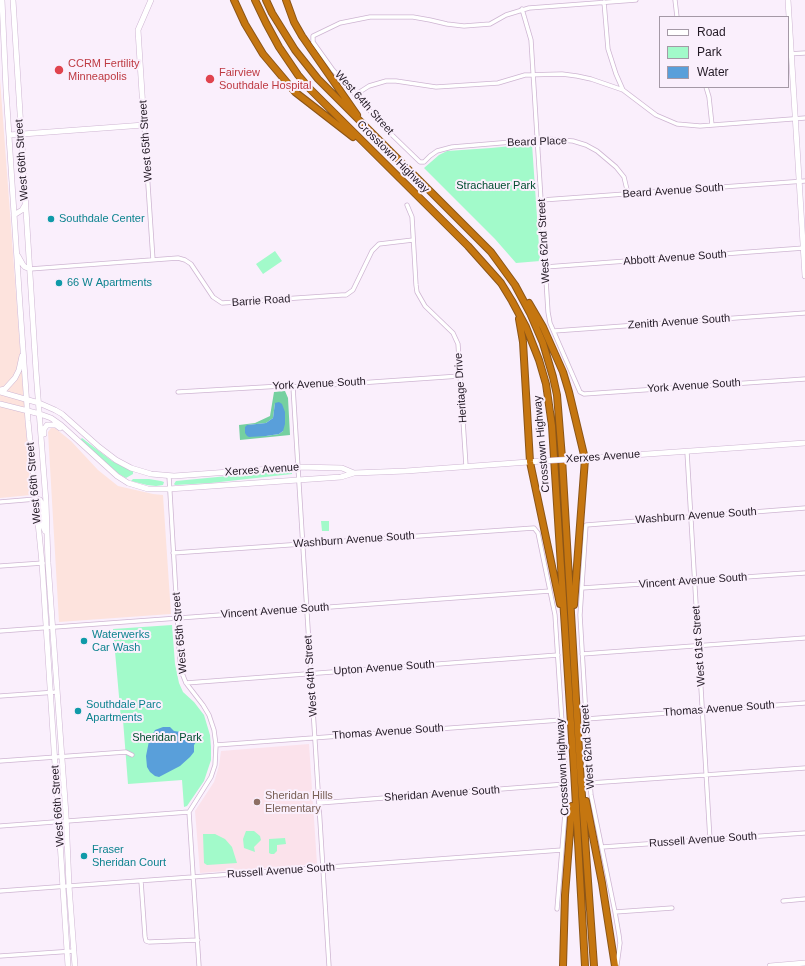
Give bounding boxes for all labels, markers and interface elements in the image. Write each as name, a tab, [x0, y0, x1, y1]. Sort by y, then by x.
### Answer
legend	[659, 16, 789, 88]
text: Road	[697, 25, 726, 39]
text: Park	[697, 45, 722, 59]
place label: CCRM Fertility Minneapolis	[68, 57, 139, 83]
marker: CCRM Fertility Minneapolis	[53, 64, 65, 76]
text: Water	[697, 65, 729, 79]
place label: Fairview Southdale Hospital	[219, 66, 311, 92]
street label: West 64th Street	[332, 68, 396, 138]
marker: Fairview Southdale Hospital	[204, 73, 216, 85]
street label: West 65th Street	[137, 100, 155, 182]
street label: Crosstown Highway	[354, 118, 432, 196]
street label: West 66th Street	[13, 119, 31, 201]
street label: Beard Place	[507, 134, 567, 150]
park label: Strachauer Park	[456, 179, 536, 193]
street label: Beard Avenue South	[622, 181, 724, 201]
street label: West 62nd Street	[535, 198, 553, 284]
place label: Southdale Center	[59, 212, 145, 226]
marker: Southdale Center	[46, 214, 56, 224]
street label: Abbott Avenue South	[623, 248, 727, 268]
place label: 66 W Apartments	[67, 276, 152, 290]
marker: 66 W Apartments	[54, 278, 64, 288]
street label: Barrie Road	[231, 292, 291, 310]
street label: Zenith Avenue South	[627, 312, 731, 332]
street label: Heritage Drive	[452, 352, 470, 424]
street label: York Avenue South	[272, 375, 366, 393]
street label: York Avenue South	[647, 376, 741, 396]
street label: Crosstown Highway	[531, 395, 553, 493]
street label: West 66th Street	[24, 442, 44, 524]
street label: Xerxes Avenue	[565, 448, 641, 466]
street label: Xerxes Avenue	[224, 461, 300, 479]
street label: Washburn Avenue South	[635, 505, 757, 527]
street label: Washburn Avenue South	[293, 529, 415, 551]
street label: Vincent Avenue South	[638, 571, 748, 591]
street label: West 65th Street	[170, 592, 190, 674]
street label: Vincent Avenue South	[220, 601, 330, 621]
street label: West 61st Street	[690, 605, 708, 687]
place label: Waterwerks Car Wash	[92, 628, 150, 654]
street label: West 64th Street	[302, 635, 320, 717]
marker: Waterwerks Car Wash	[79, 636, 89, 646]
street label: Upton Avenue South	[333, 658, 435, 678]
place label: Southdale Parc Apartments	[86, 698, 161, 724]
street label: Thomas Avenue South	[663, 699, 775, 719]
street label: West 62nd Street	[578, 704, 598, 790]
marker: Southdale Parc Apartments	[73, 706, 83, 716]
street label: Crosstown Highway	[554, 718, 572, 816]
street label: Thomas Avenue South	[332, 722, 444, 742]
park label: Sheridan Park	[132, 731, 202, 745]
street label: West 66th Street	[49, 765, 67, 847]
street label: Sheridan Avenue South	[384, 783, 500, 805]
place label: Sheridan Hills Elementary	[265, 789, 333, 815]
marker: Sheridan Hills Elementary	[252, 797, 262, 807]
street label: Russell Avenue South	[649, 830, 757, 850]
place label: Fraser Sheridan Court	[92, 843, 166, 869]
marker: Fraser Sheridan Court	[79, 851, 89, 861]
street label: Russell Avenue South	[227, 861, 335, 881]

